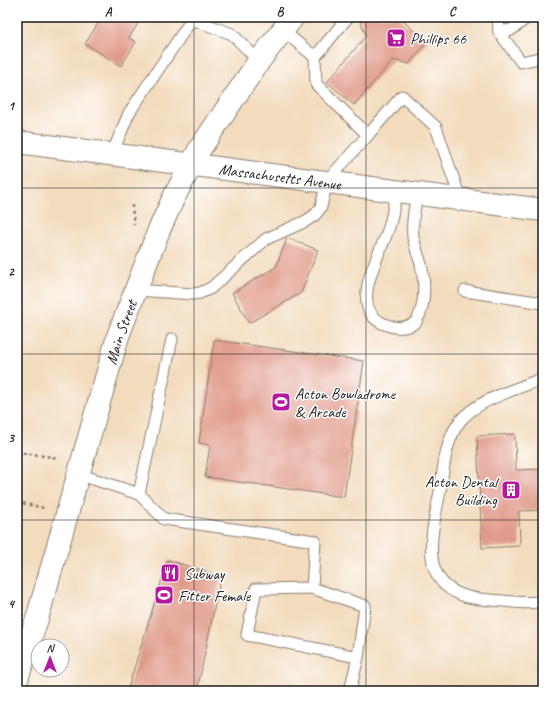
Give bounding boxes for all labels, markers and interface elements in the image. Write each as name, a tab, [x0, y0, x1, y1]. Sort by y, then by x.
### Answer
text: A	[105, 4, 113, 20]
text: B	[277, 4, 285, 20]
text: C	[449, 4, 457, 20]
supermarket icon: Phillips 66	[385, 27, 407, 49]
place label: Phillips 66	[410, 29, 467, 49]
text: 1	[8, 98, 16, 114]
street label: Massachusetts Avenue	[218, 159, 344, 195]
text: 2	[8, 264, 15, 280]
street label: Main Street	[101, 296, 143, 367]
place label: Acton Bowladrome & Arcade	[295, 384, 397, 422]
sports icon: Acton Bowladrome & Arcade	[270, 391, 292, 413]
text: 3	[8, 430, 15, 446]
place label: Acton Dental Building	[425, 472, 500, 510]
building icon: Acton Dental Building	[500, 479, 522, 501]
restaurant icon: Subway	[159, 562, 181, 584]
place label: Subway	[184, 564, 226, 584]
sports icon: Fitter Female	[153, 584, 175, 606]
place label: Fitter Female	[178, 586, 252, 606]
text: 4	[8, 596, 16, 612]
north arrow	[30, 638, 70, 678]
text: N	[47, 641, 56, 655]

